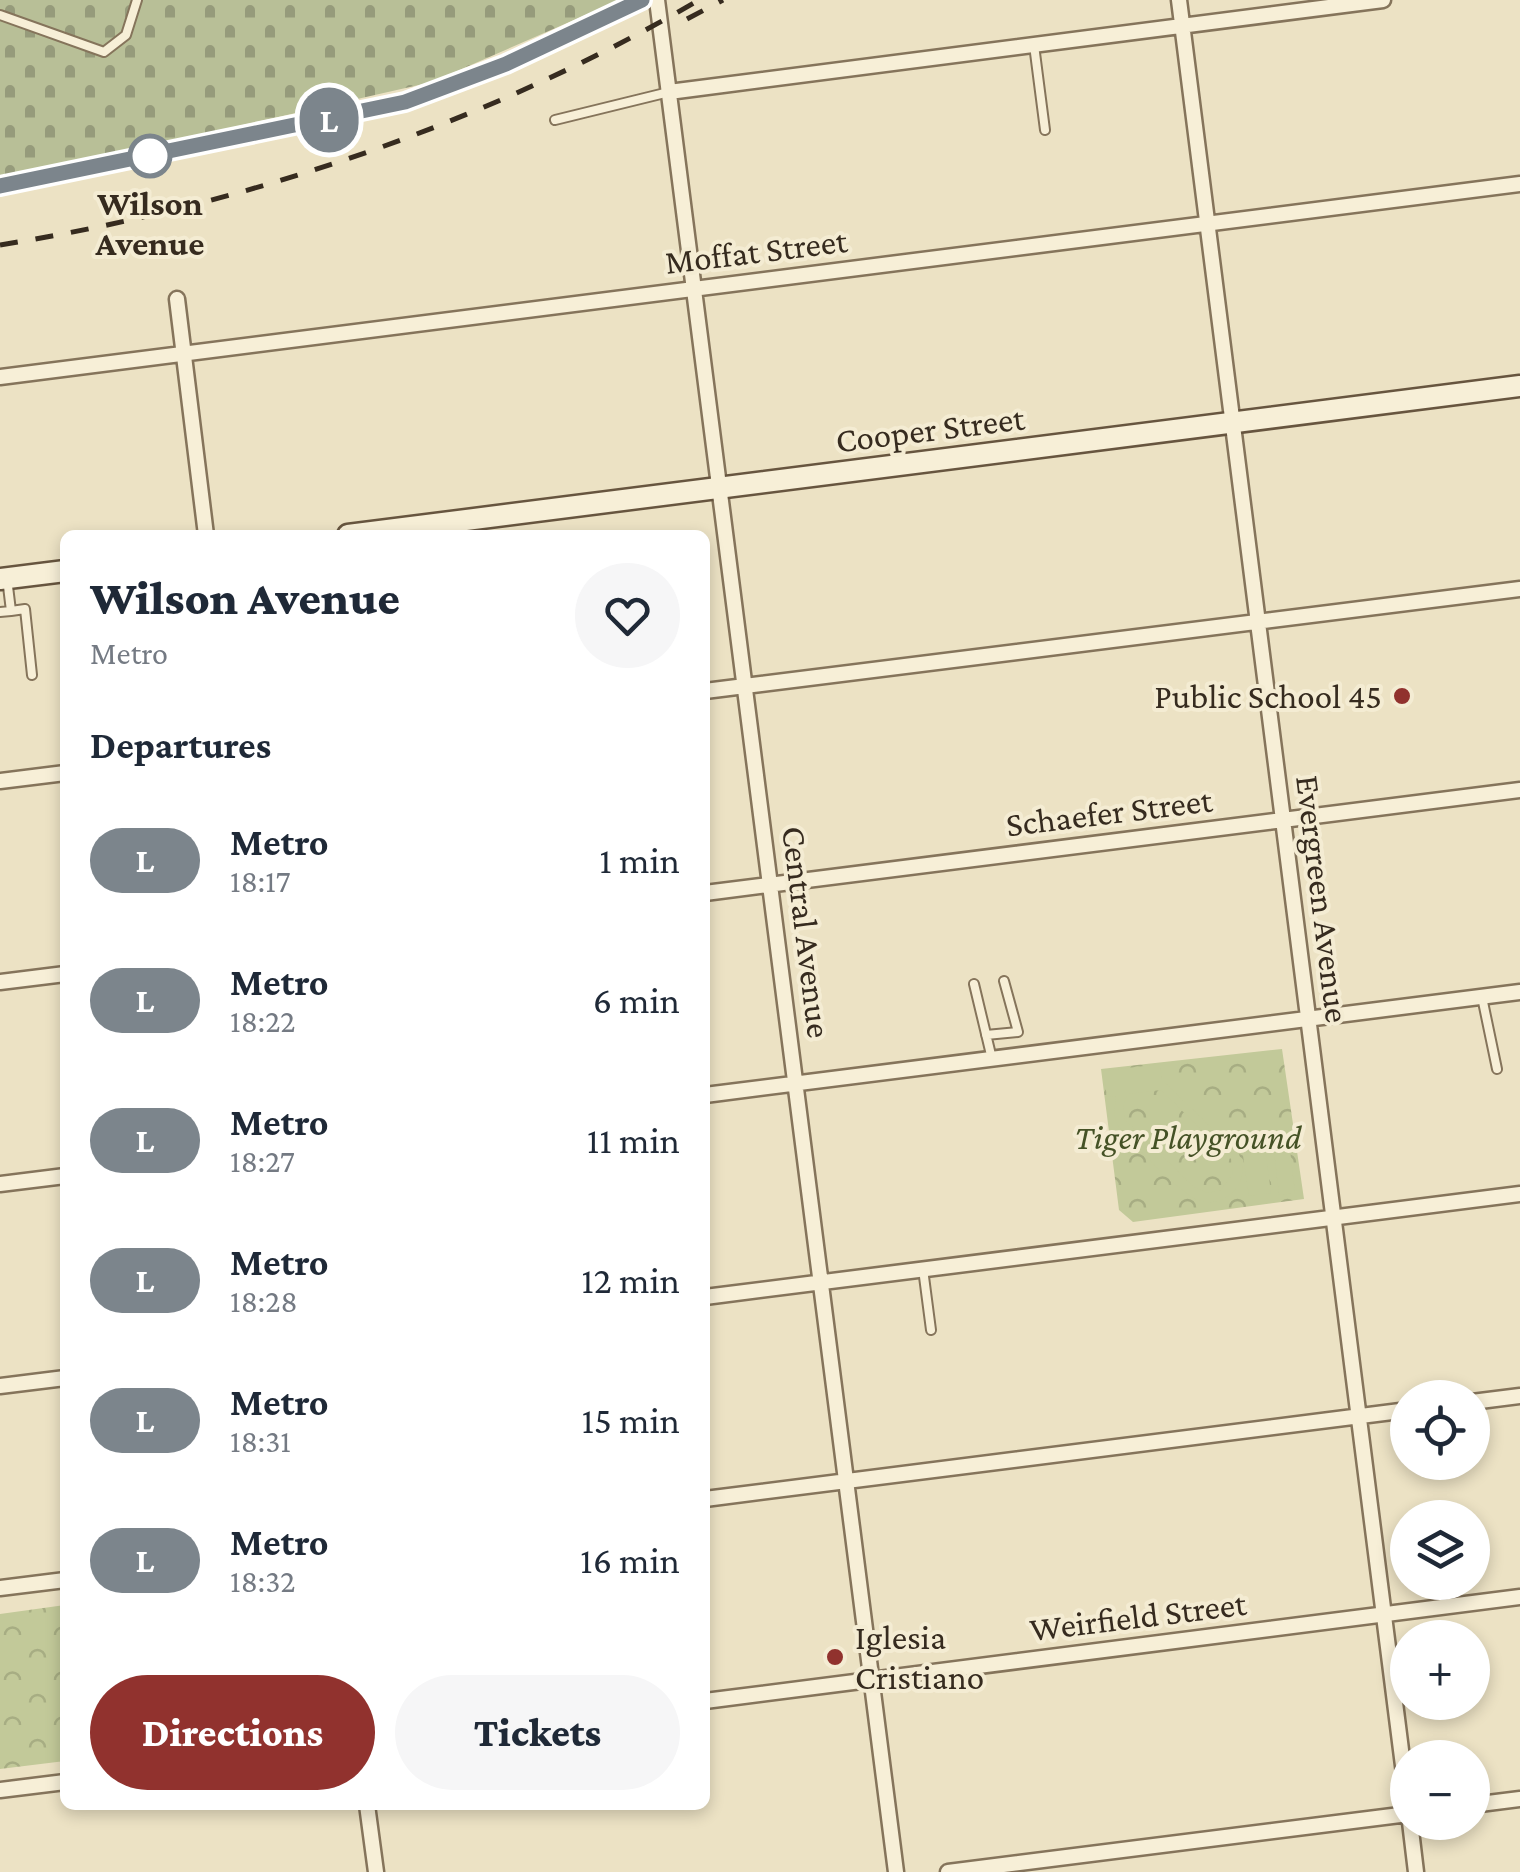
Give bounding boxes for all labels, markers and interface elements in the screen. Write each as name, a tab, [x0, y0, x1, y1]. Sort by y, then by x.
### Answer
line badge: L	[296, 88, 362, 152]
text: L	[320, 101, 338, 140]
marker: Wilson Avenue	[129, 135, 171, 177]
place label: Wilson Avenue	[95, 184, 204, 263]
street label: Moffat Street	[663, 221, 850, 282]
street label: Cooper Street	[833, 399, 1027, 460]
button: heart	[575, 563, 680, 668]
text: Wilson Avenue	[90, 571, 400, 624]
text: Metro	[90, 635, 168, 671]
place label: Public School 45	[1154, 677, 1382, 716]
marker: Public School 45	[1391, 685, 1413, 707]
text: Departures	[90, 724, 271, 766]
street label: Evergreen Avenue	[1288, 773, 1357, 1025]
street label: Schaefer Street	[1004, 780, 1215, 845]
text: Metro	[230, 821, 328, 863]
street label: Central Avenue	[774, 824, 839, 1040]
text: 1 min	[599, 839, 680, 881]
text: L	[136, 841, 154, 880]
text: 18:17	[230, 863, 291, 899]
text: Metro	[230, 961, 328, 1003]
text: 6 min	[593, 979, 680, 1021]
text: L	[136, 981, 154, 1020]
text: 18:22	[230, 1003, 296, 1039]
text: Metro	[230, 1101, 328, 1143]
park label: Tiger Playground	[1075, 1118, 1303, 1157]
text: 11 min	[587, 1119, 680, 1161]
text: L	[136, 1121, 154, 1160]
text: 18:27	[230, 1143, 295, 1179]
text: Metro	[230, 1241, 328, 1283]
text: 12 min	[581, 1259, 680, 1301]
text: L	[136, 1261, 154, 1300]
text: 18:28	[230, 1283, 298, 1319]
map controls	[1390, 1380, 1490, 1840]
button: locate	[1390, 1380, 1490, 1480]
text: Metro	[230, 1381, 328, 1423]
text: 15 min	[581, 1399, 680, 1441]
text: L	[136, 1401, 154, 1440]
text: 18:31	[230, 1423, 291, 1459]
button: layers	[1390, 1500, 1490, 1600]
text: Metro	[230, 1521, 328, 1563]
text: 16 min	[580, 1539, 680, 1581]
text: L	[136, 1541, 154, 1580]
text: 18:32	[230, 1563, 295, 1599]
street label: Weirfield Street	[1028, 1584, 1249, 1649]
place label: Iglesia Cristiano	[855, 1618, 984, 1697]
button: +	[1390, 1620, 1490, 1720]
marker: Iglesia Cristiano	[824, 1646, 846, 1668]
button: Directions	[90, 1675, 375, 1790]
button: Tickets	[395, 1675, 680, 1790]
button: −	[1390, 1740, 1490, 1840]

